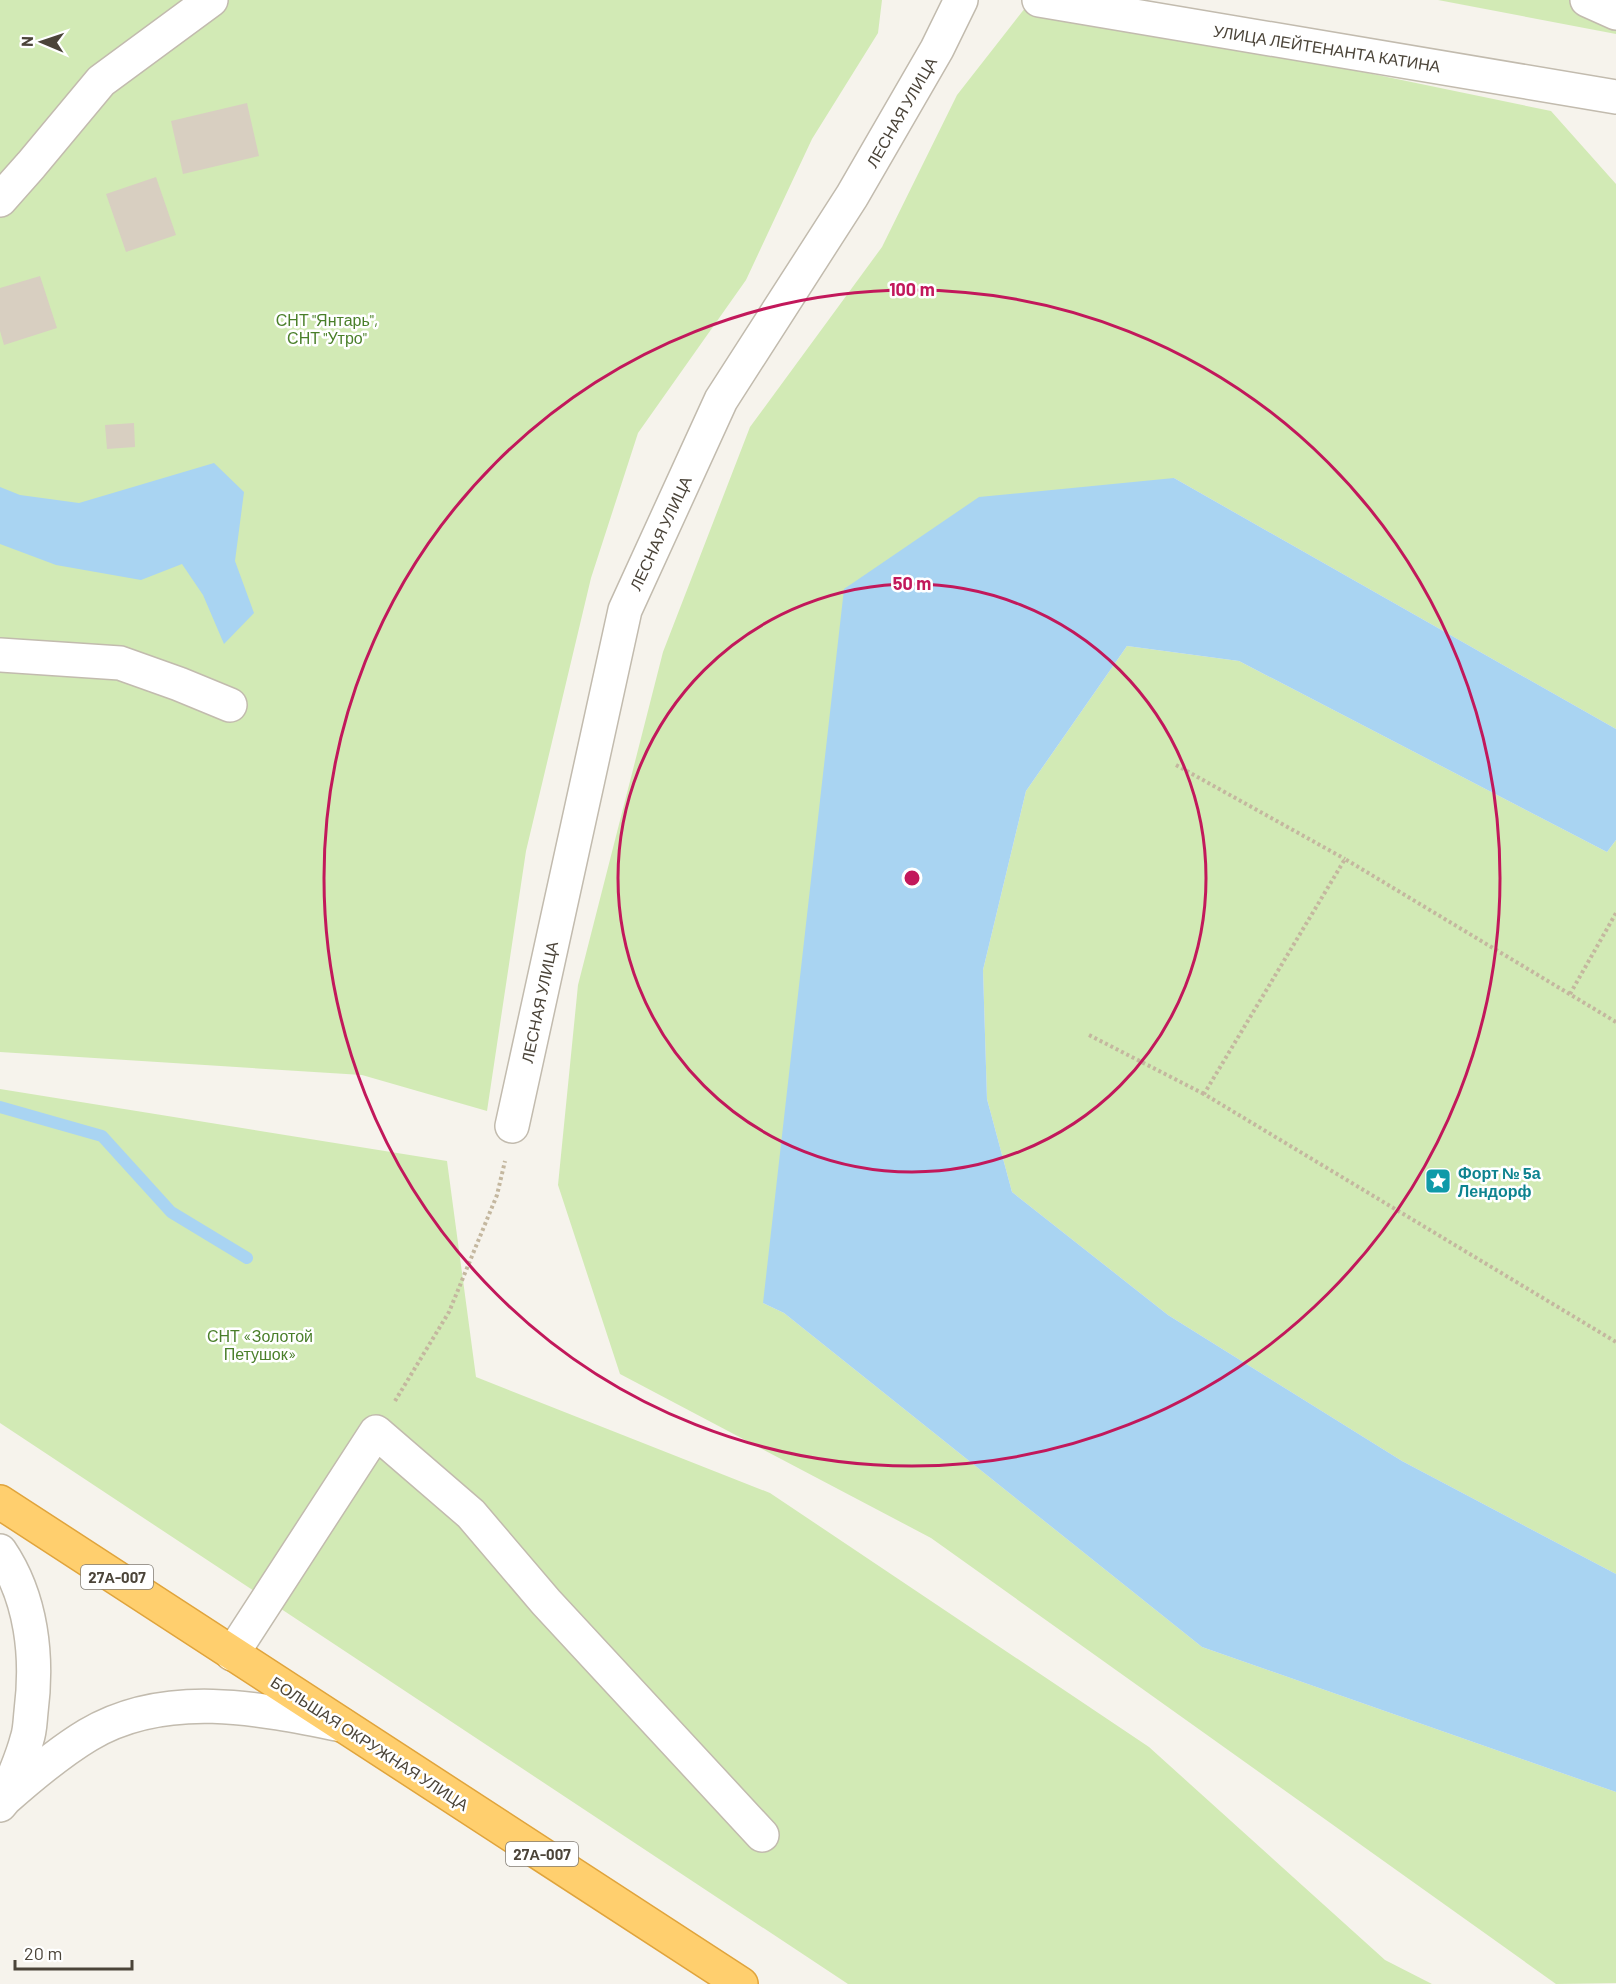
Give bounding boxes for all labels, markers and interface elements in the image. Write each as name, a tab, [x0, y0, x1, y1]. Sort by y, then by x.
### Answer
north arrow	[12, 12, 72, 72]
street label: УЛИЦА ЛЕЙТЕНАНТА КАТИНА	[1212, 21, 1442, 75]
text: N	[17, 36, 36, 47]
street label: ЛЕСНАЯ УЛИЦА	[862, 53, 940, 170]
text: 100 m	[889, 278, 935, 300]
park label: СНТ "Янтарь", СНТ "Утро"	[276, 310, 378, 347]
street label: ЛЕСНАЯ УЛИЦА	[625, 473, 695, 593]
text: 50 m	[893, 572, 931, 594]
centre of rings	[902, 868, 922, 888]
street label: ЛЕСНАЯ УЛИЦА	[517, 939, 561, 1065]
place label: Форт № 5а Лендорф	[1458, 1163, 1541, 1200]
place icon: Форт № 5а Лендорф	[1423, 1166, 1453, 1196]
park label: СНТ «Золотой Петушок»	[207, 1326, 313, 1363]
road number: 27А-007	[81, 1565, 153, 1589]
street label: БОЛЬШАЯ ОКРУЖНАЯ УЛИЦА	[268, 1672, 473, 1814]
road number: 27А-007	[506, 1842, 578, 1866]
scale bar	[15, 1933, 132, 1971]
text: 20 m	[24, 1942, 62, 1964]

